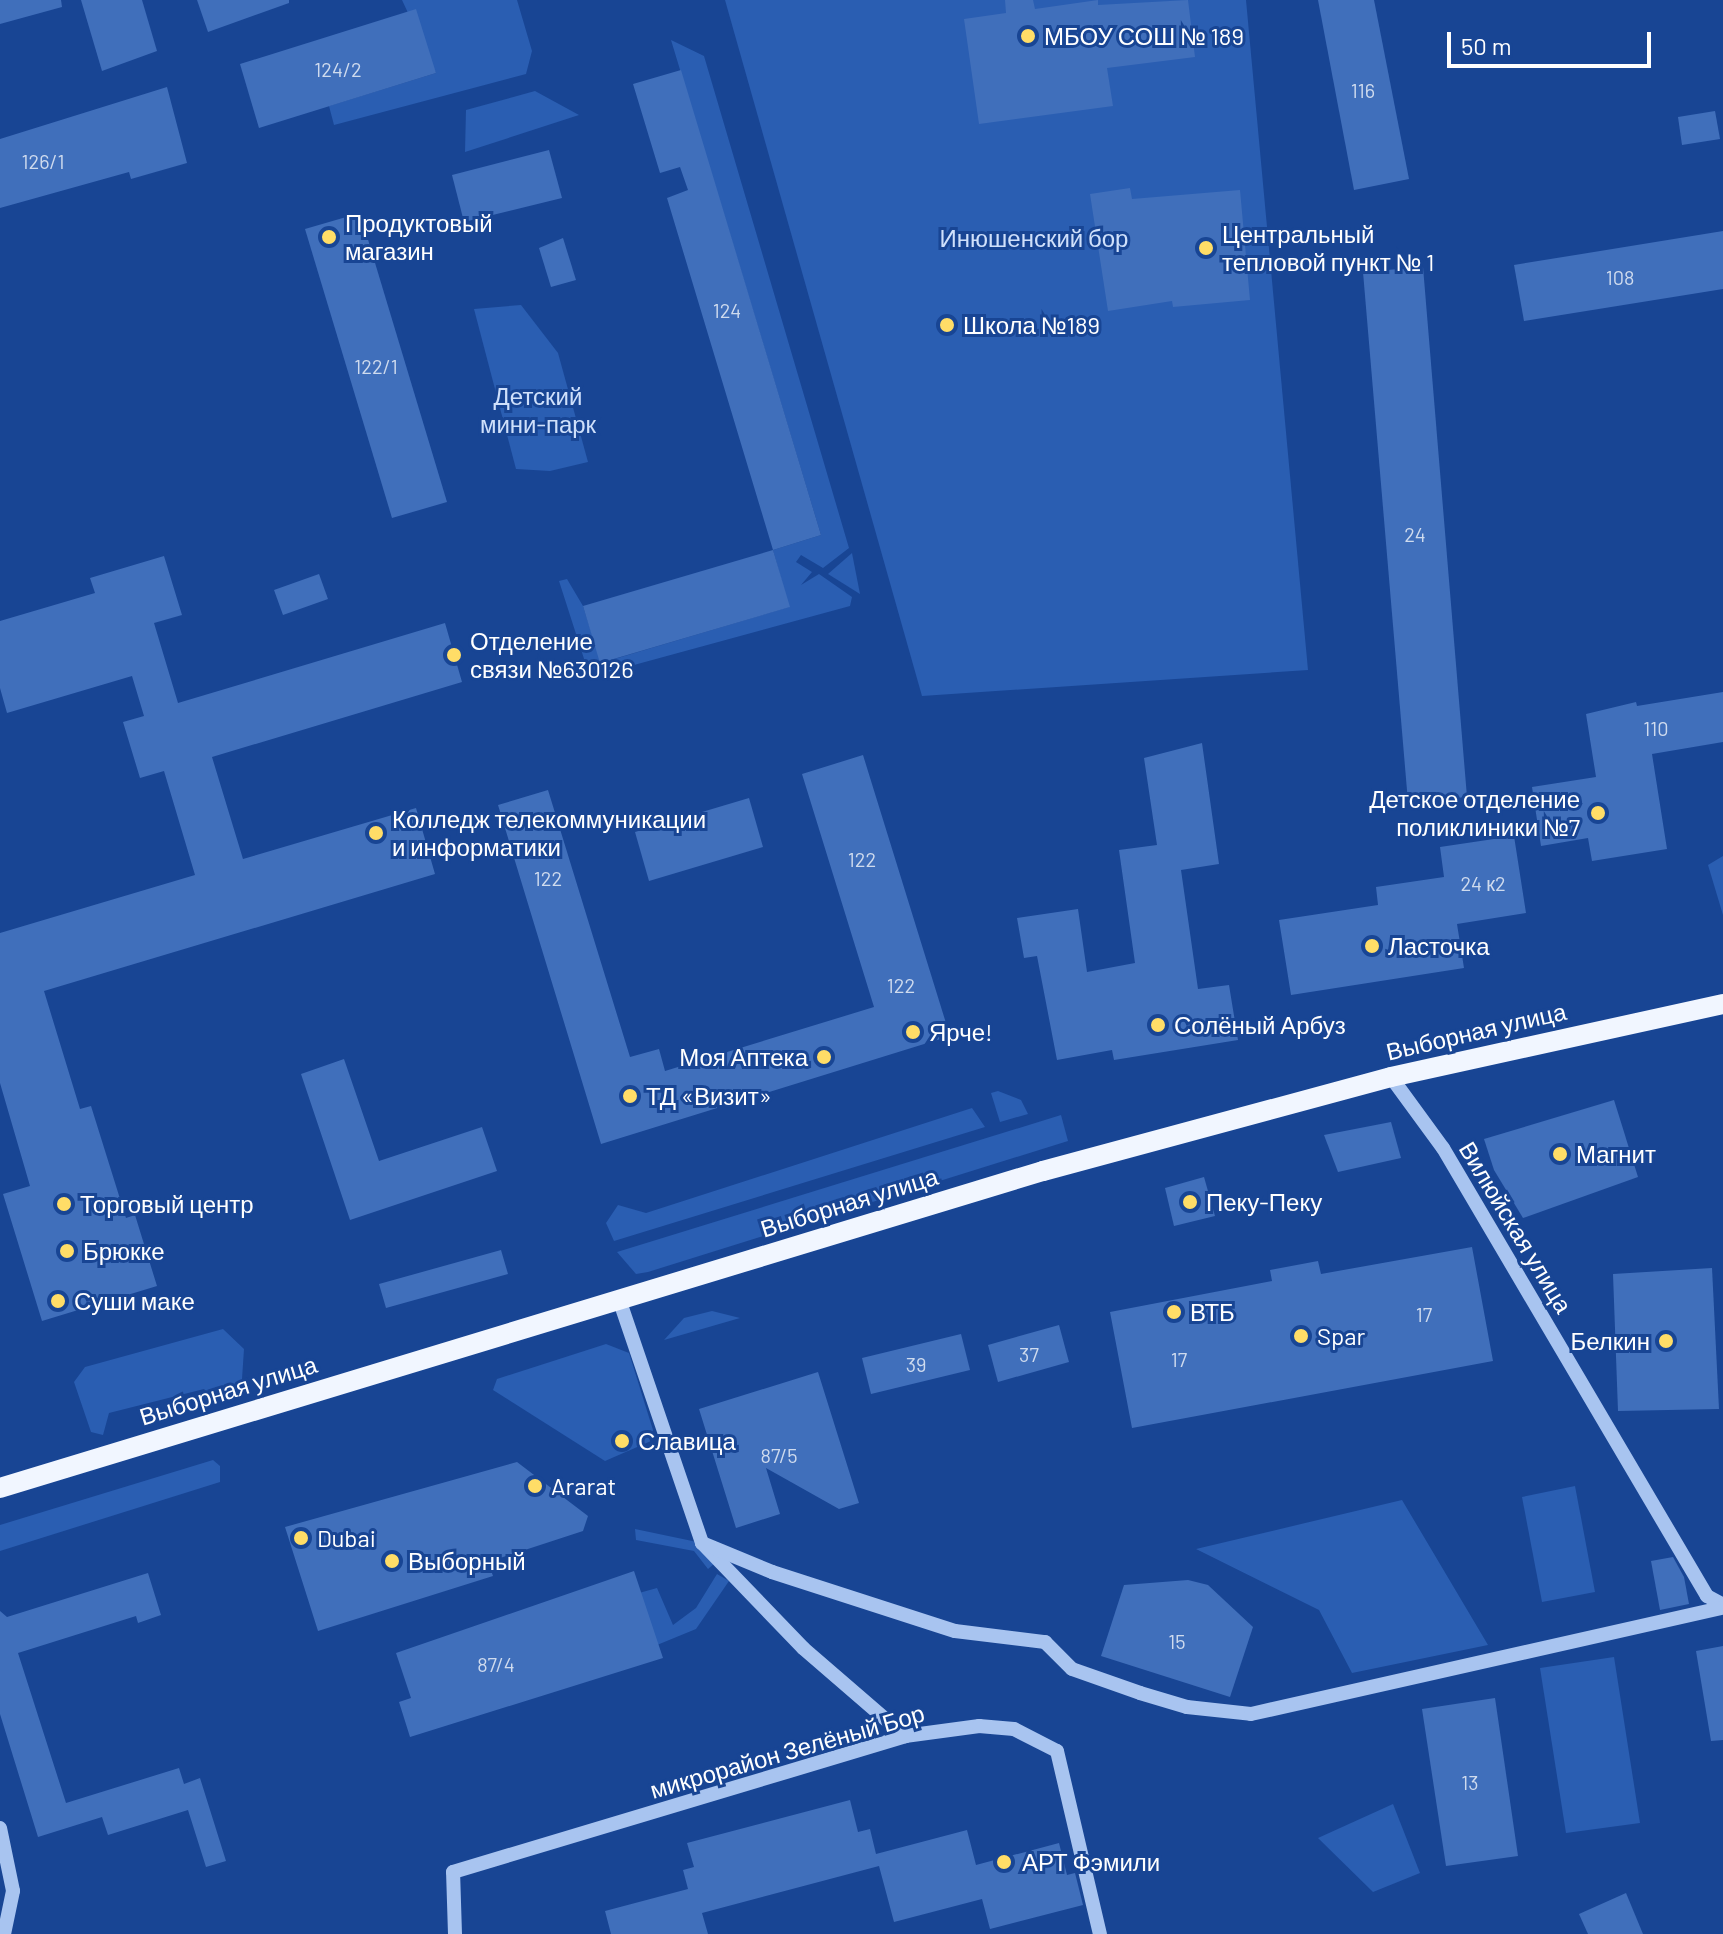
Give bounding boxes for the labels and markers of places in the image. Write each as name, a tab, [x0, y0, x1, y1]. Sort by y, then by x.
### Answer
place label: МБОУ СОШ № 189	[1044, 22, 1244, 50]
marker: МБОУ СОШ № 189	[1019, 27, 1037, 45]
place label: Продуктовый магазин	[345, 209, 493, 265]
place label: Центральный тепловой пункт № 1	[1222, 220, 1434, 276]
marker: Продуктовый магазин	[320, 228, 338, 246]
marker: Центральный тепловой пункт № 1	[1197, 239, 1215, 257]
place label: Школа №189	[963, 311, 1100, 339]
marker: Школа №189	[938, 316, 956, 334]
place label: Отделение связи №630126	[470, 627, 634, 683]
marker: Отделение связи №630126	[445, 646, 463, 664]
place label: Детское отделение поликлиники №7	[1369, 785, 1580, 841]
marker: Детское отделение поликлиники №7	[1587, 802, 1609, 824]
place label: Колледж телекоммуникации и информатики	[392, 805, 706, 861]
marker: Колледж телекоммуникации и информатики	[367, 824, 385, 842]
place label: Ласточка	[1388, 932, 1490, 960]
marker: Ласточка	[1363, 937, 1381, 955]
place label: Солёный Арбуз	[1174, 1011, 1346, 1039]
marker: Солёный Арбуз	[1149, 1016, 1167, 1034]
place label: Ярче!	[929, 1018, 993, 1046]
marker: Ярче!	[904, 1023, 922, 1041]
place label: Моя Аптека	[679, 1043, 808, 1071]
marker: Моя Аптека	[815, 1048, 833, 1066]
place label: ТД «Визит»	[646, 1082, 772, 1110]
marker: ТД «Визит»	[621, 1087, 639, 1105]
place label: Магнит	[1576, 1140, 1656, 1168]
marker: Магнит	[1551, 1145, 1569, 1163]
place label: Пеку-Пеку	[1206, 1188, 1322, 1216]
place label: Торговый центр	[80, 1190, 254, 1218]
marker: Пеку-Пеку	[1181, 1193, 1199, 1211]
marker: Торговый центр	[55, 1195, 73, 1213]
place label: Брюкке	[83, 1237, 165, 1265]
marker: Брюкке	[58, 1242, 76, 1260]
place label: Суши маке	[74, 1287, 195, 1315]
marker: Суши маке	[49, 1292, 67, 1310]
place label: ВТБ	[1190, 1298, 1235, 1326]
marker: ВТБ	[1165, 1303, 1183, 1321]
place label: Spar	[1317, 1322, 1365, 1350]
marker: Spar	[1292, 1327, 1310, 1345]
place label: Белкин	[1571, 1327, 1650, 1355]
marker: Белкин	[1657, 1332, 1675, 1350]
place label: Славица	[638, 1427, 736, 1455]
marker: Славица	[613, 1432, 631, 1450]
place label: Ararat	[551, 1472, 616, 1500]
marker: Ararat	[526, 1477, 544, 1495]
place label: Dubai	[317, 1524, 376, 1552]
marker: Dubai	[292, 1529, 310, 1547]
place label: Выборный	[408, 1547, 526, 1575]
marker: Выборный	[383, 1552, 401, 1570]
place label: АРТ Фэмили	[1022, 1848, 1160, 1876]
marker: АРТ Фэмили	[993, 1851, 1015, 1873]

